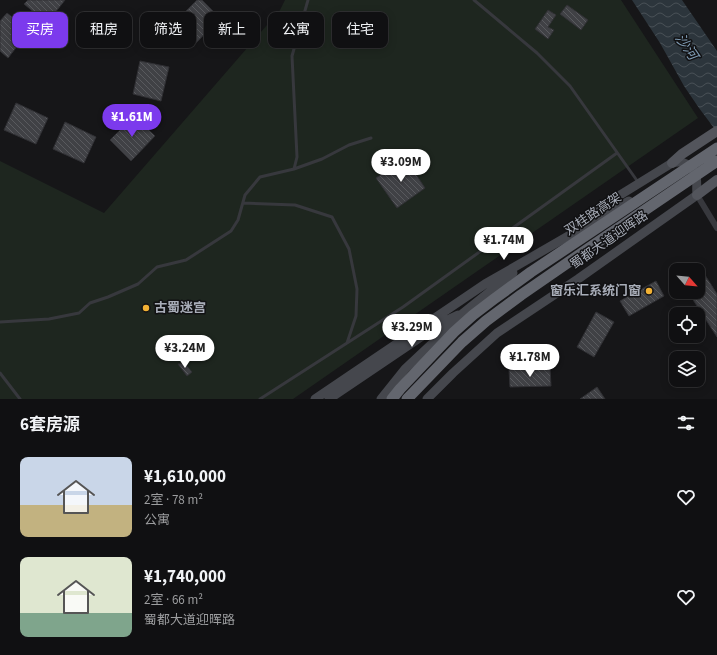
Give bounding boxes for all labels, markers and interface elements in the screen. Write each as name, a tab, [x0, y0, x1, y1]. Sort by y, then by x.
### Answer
chip: 买房	[12, 12, 68, 48]
chip: 租房	[76, 12, 132, 48]
chip: 筛选	[140, 12, 196, 48]
chip: 新上	[204, 12, 260, 48]
chip: 公寓	[268, 12, 324, 48]
chip: 住宅	[332, 12, 388, 48]
water label: 沙河	[670, 30, 704, 67]
pin: ¥1.61M	[99, 104, 165, 138]
text: ¥1.61M	[111, 108, 153, 126]
pin: ¥3.09M	[368, 149, 434, 183]
text: ¥3.09M	[380, 153, 422, 171]
street label: 双桂路高架	[561, 188, 625, 240]
street label: 蜀都大道迎晖路	[567, 207, 651, 273]
pin: ¥1.74M	[471, 227, 537, 261]
text: ¥1.74M	[483, 231, 525, 249]
north arrow	[669, 263, 705, 299]
map controls	[669, 263, 705, 387]
place label: 窗乐汇系统门窗	[550, 282, 641, 300]
marker: 窗乐汇系统门窗	[644, 286, 654, 296]
place label: 古蜀迷宫	[154, 299, 206, 317]
marker: 古蜀迷宫	[141, 303, 151, 313]
button: locate	[669, 307, 705, 343]
pin: ¥3.29M	[379, 314, 445, 348]
text: ¥3.29M	[391, 318, 433, 336]
pin: ¥3.24M	[152, 335, 218, 369]
text: ¥3.24M	[164, 339, 206, 357]
pin: ¥1.78M	[497, 344, 563, 378]
text: ¥1.78M	[509, 348, 551, 366]
button: layers	[669, 351, 705, 387]
icon: filters	[675, 412, 697, 434]
text: 6套房源	[20, 413, 80, 437]
text: ¥1,610,000	[144, 465, 226, 489]
icon: home	[52, 473, 100, 521]
icon: heart	[675, 486, 697, 508]
text: 2室 · 78 m²	[144, 491, 203, 509]
text: 公寓	[144, 511, 170, 529]
text: ¥1,740,000	[144, 565, 226, 589]
icon: home	[52, 573, 100, 621]
icon: heart	[675, 586, 697, 608]
text: 2室 · 66 m²	[144, 591, 203, 609]
text: 蜀都大道迎晖路	[144, 611, 235, 629]

